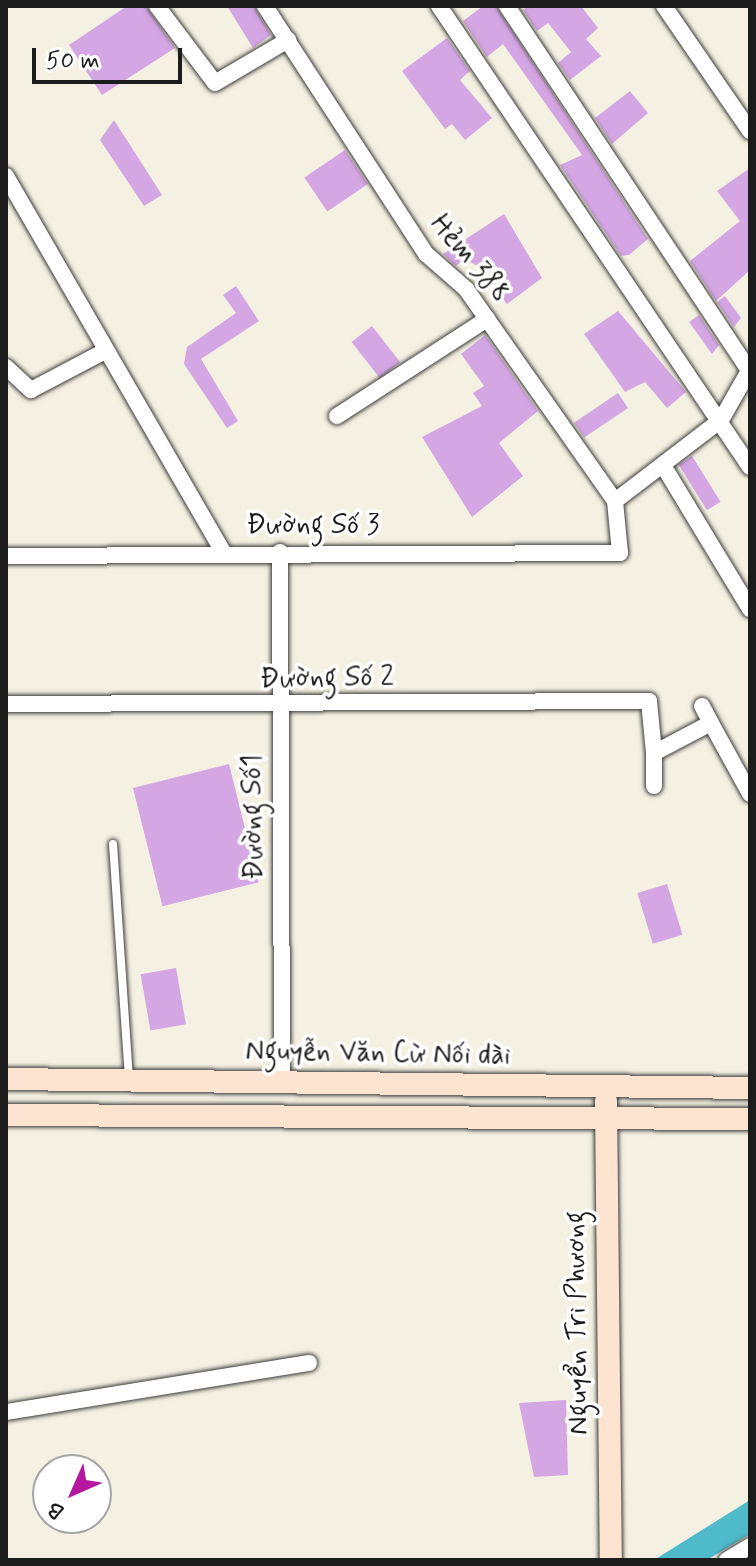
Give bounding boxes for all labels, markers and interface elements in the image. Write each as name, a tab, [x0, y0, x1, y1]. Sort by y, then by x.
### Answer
scale bar	[36, 32, 186, 82]
text: 50 m	[46, 46, 100, 77]
street label: Hẻm 388	[422, 208, 516, 310]
street label: Đường Số 3	[247, 509, 379, 543]
street label: Đường Số 2	[260, 661, 394, 697]
street label: Đường Số1	[236, 754, 272, 880]
street label: Nguyễn Văn Cừ Nối dài	[244, 1035, 512, 1073]
street label: Nguyển Tri Phương	[559, 1213, 597, 1433]
north arrow	[32, 1454, 112, 1534]
text: B	[42, 1495, 71, 1524]

